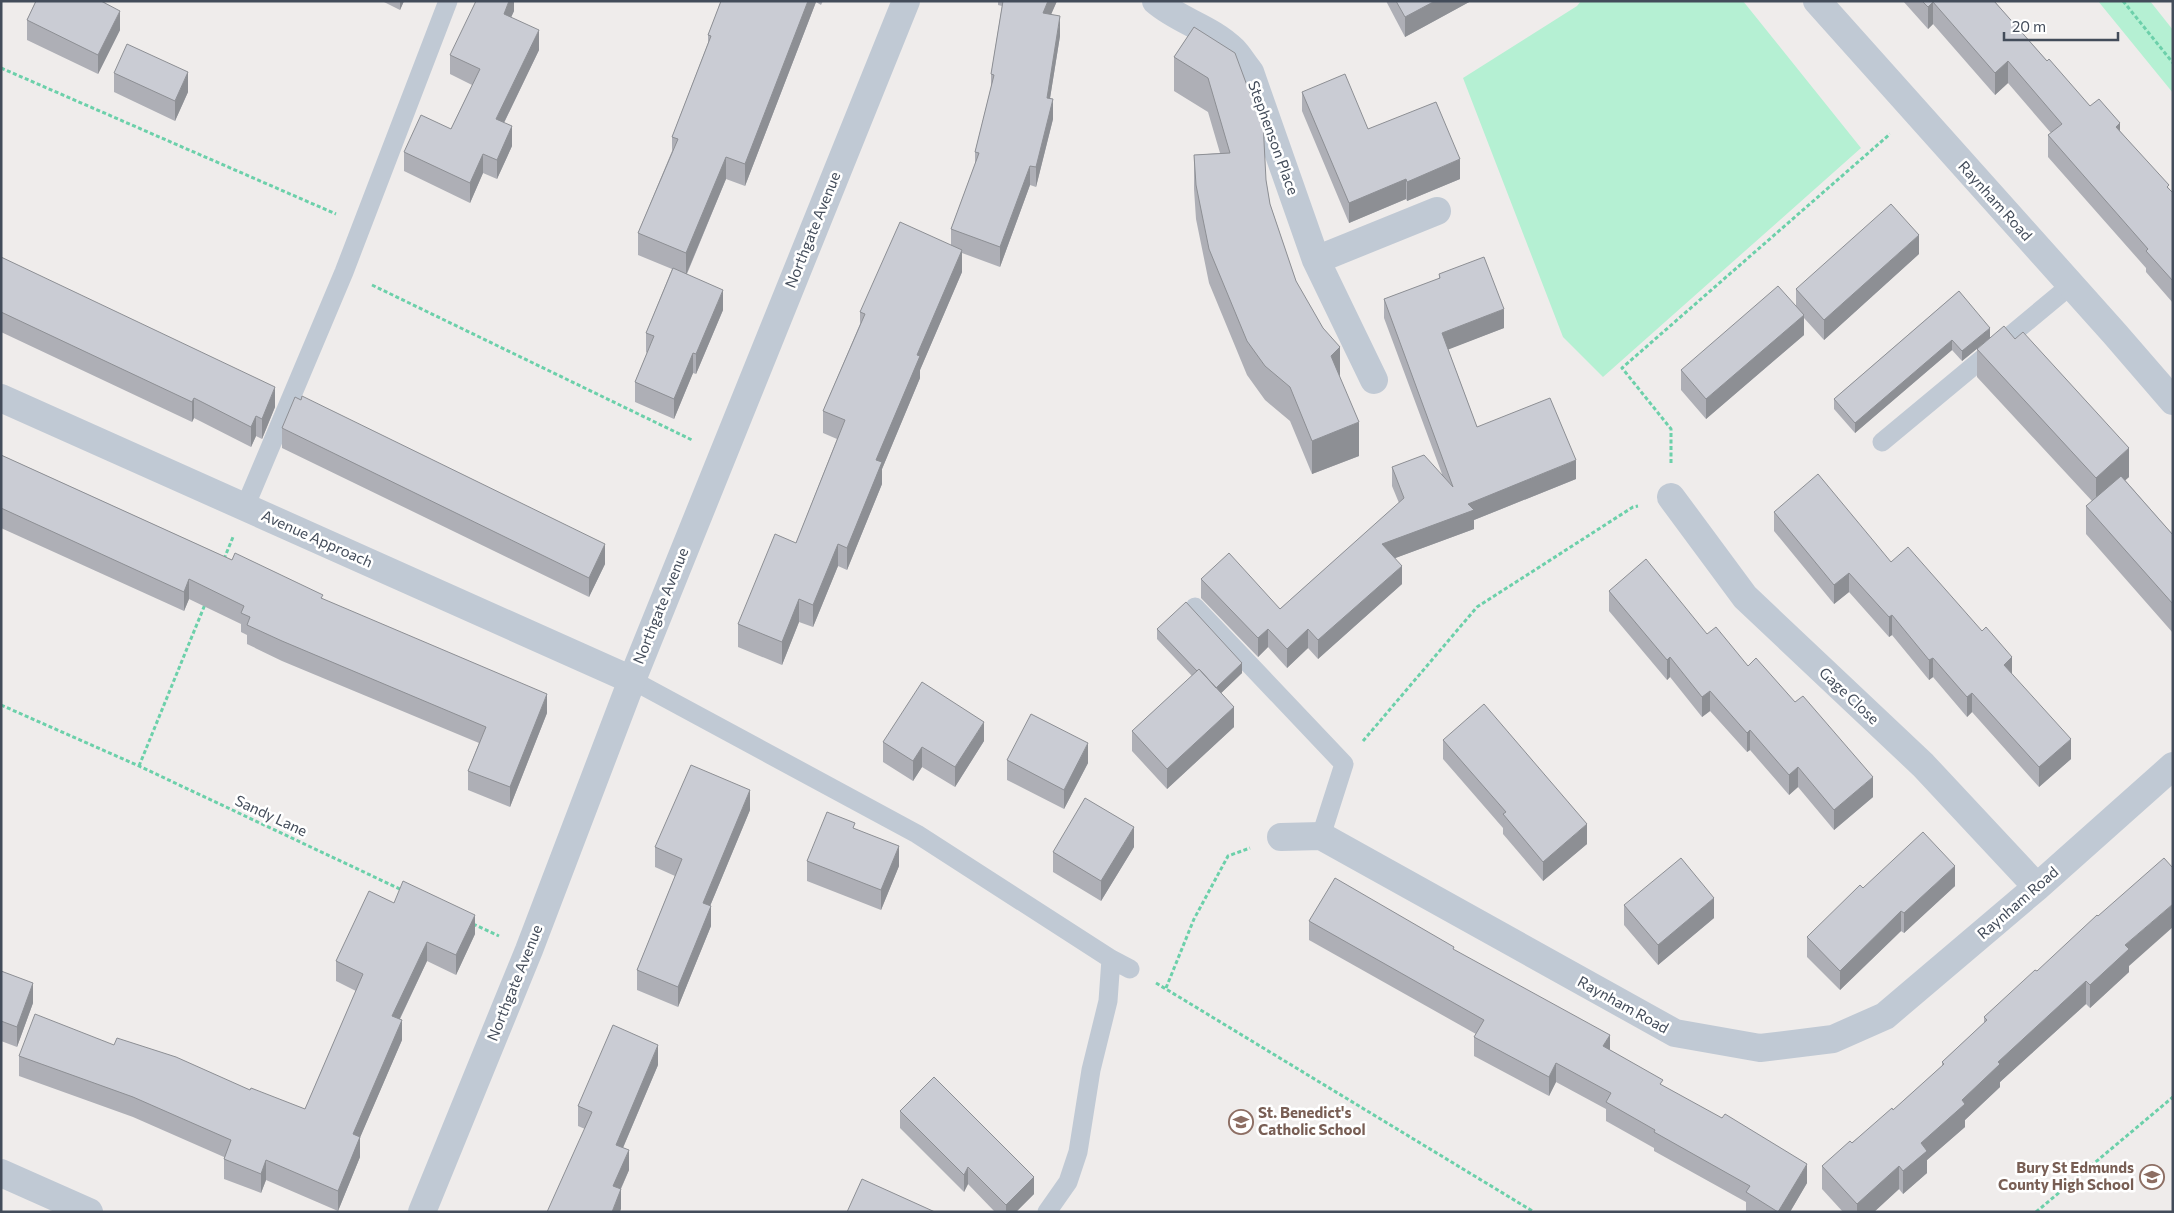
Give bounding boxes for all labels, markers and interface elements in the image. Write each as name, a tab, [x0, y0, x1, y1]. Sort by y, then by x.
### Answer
scale bar	[2004, 10, 2118, 42]
text: 20 m	[2012, 17, 2046, 35]
street label: Stephenson Place	[1245, 78, 1303, 197]
street label: Raynham Road	[1955, 157, 2036, 244]
street label: Northgate Avenue	[781, 169, 844, 290]
street label: Avenue Approach	[259, 506, 376, 571]
street label: Northgate Avenue	[629, 545, 692, 666]
street label: Gage Close	[1816, 663, 1883, 728]
street label: Sandy Lane	[233, 791, 310, 840]
street label: Raynham Road	[1973, 862, 2062, 942]
street label: Northgate Avenue	[483, 922, 546, 1043]
street label: Raynham Road	[1575, 972, 1672, 1037]
place label: St. Benedict's Catholic School	[1258, 1103, 1366, 1138]
school or university icon: St. Benedict's Catholic School	[1228, 1109, 1254, 1135]
place label: Bury St Edmunds County High School	[1998, 1158, 2134, 1193]
school or university icon: Bury St Edmunds County High School	[2139, 1164, 2165, 1190]

